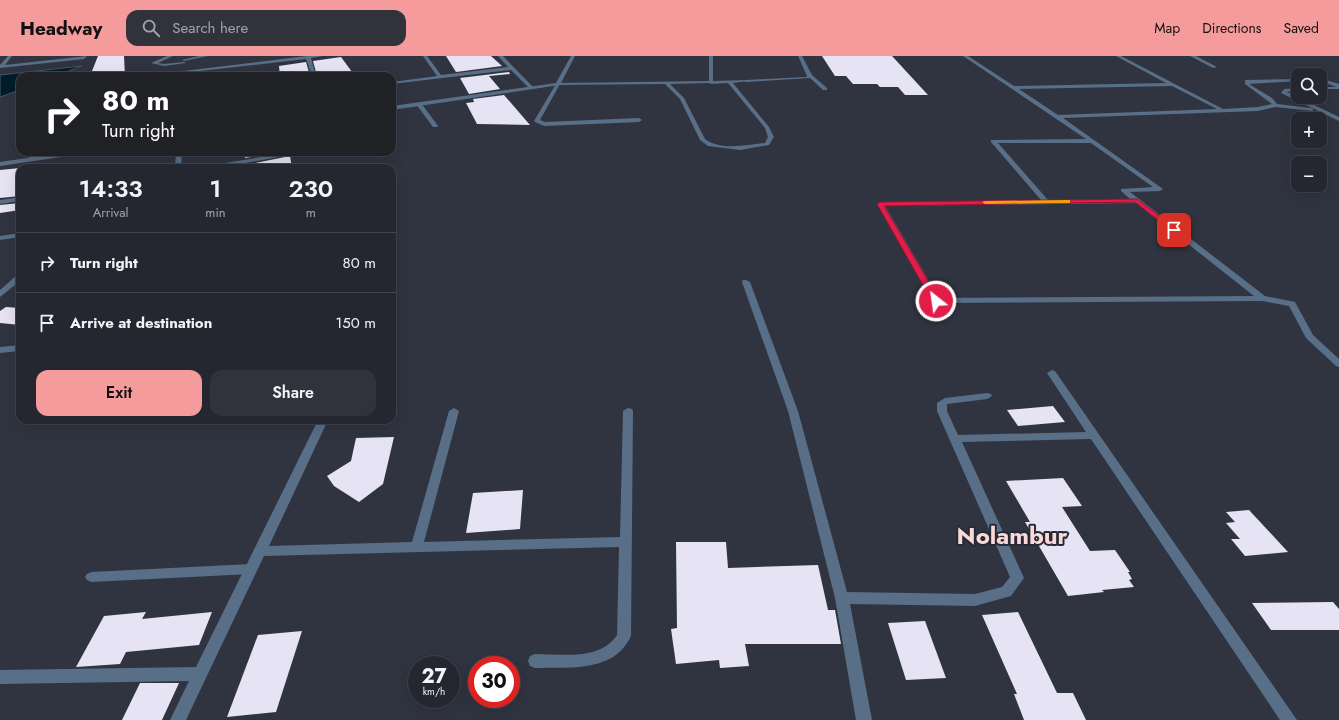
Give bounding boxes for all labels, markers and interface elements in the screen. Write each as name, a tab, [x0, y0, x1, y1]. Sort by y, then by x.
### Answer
search box	[126, 10, 406, 46]
text: Headway	[20, 15, 102, 42]
icon: search	[140, 17, 162, 39]
text: Search here	[172, 17, 248, 39]
text: Map	[1154, 18, 1180, 38]
text: Directions	[1202, 18, 1262, 38]
text: Saved	[1284, 18, 1319, 38]
map controls	[1291, 68, 1327, 192]
button: search	[1291, 68, 1327, 104]
text: 80 m	[102, 80, 169, 121]
icon: right	[36, 88, 88, 140]
button: +	[1291, 112, 1327, 148]
text: Turn right	[102, 118, 174, 144]
button: −	[1291, 156, 1327, 192]
text: 14:33	[79, 171, 143, 206]
text: 1	[210, 171, 221, 206]
text: 230	[288, 171, 333, 206]
text: Arrival	[93, 203, 129, 222]
text: min	[205, 203, 226, 222]
text: m	[306, 203, 316, 222]
pin	[1157, 213, 1191, 247]
icon: arrive	[1163, 219, 1185, 241]
icon: right	[36, 252, 58, 274]
text: Turn right	[70, 252, 138, 274]
text: 80 m	[343, 252, 376, 274]
position arrow	[915, 280, 957, 322]
icon: arrive	[36, 312, 58, 334]
text: Arrive at destination	[70, 312, 212, 334]
text: 150 m	[336, 312, 376, 334]
button: Exit	[36, 370, 202, 416]
button: Share	[210, 370, 376, 416]
district label: Nolambur	[957, 518, 1068, 553]
speed limit sign: 30	[468, 656, 520, 708]
text: 27	[421, 662, 447, 691]
text: km/h	[423, 684, 445, 699]

